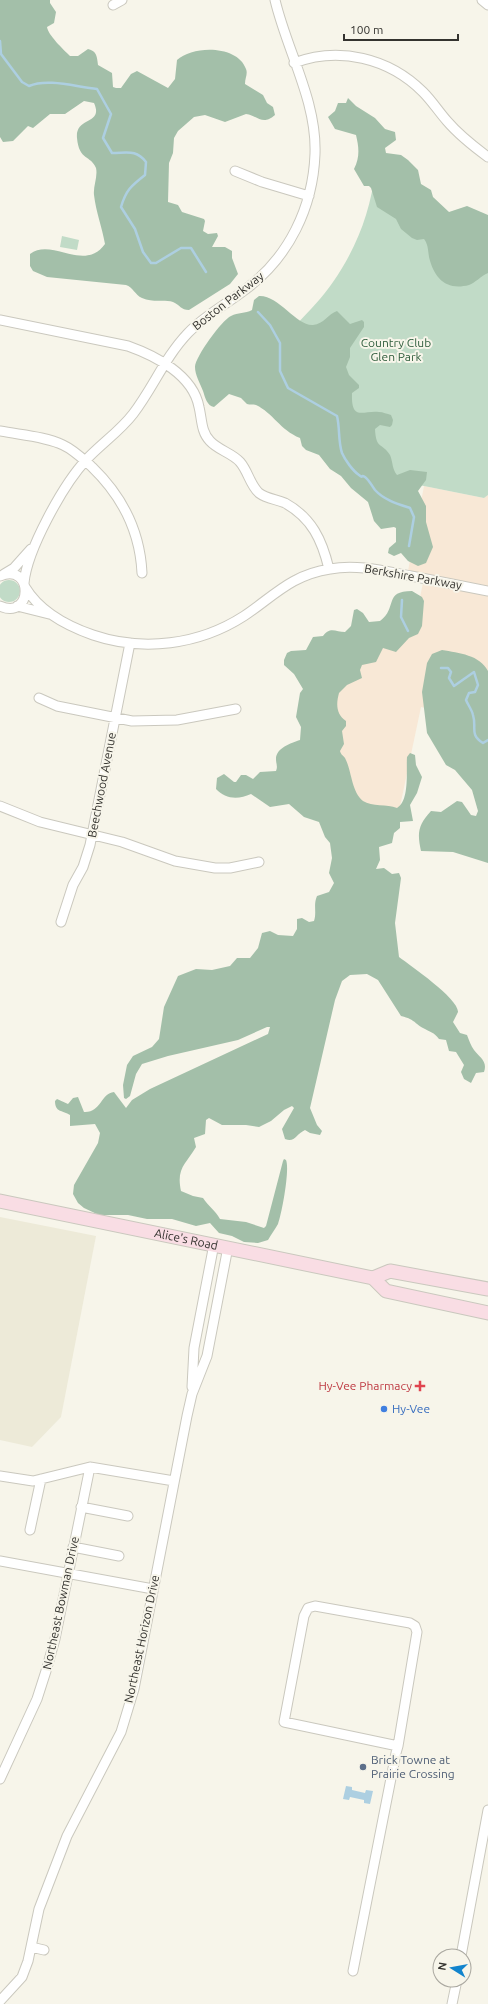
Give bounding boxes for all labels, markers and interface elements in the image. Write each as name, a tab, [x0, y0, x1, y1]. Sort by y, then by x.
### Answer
scale bar	[344, 16, 458, 42]
text: 100 m	[350, 23, 383, 36]
street label: Boston Parkway	[190, 269, 266, 332]
park label: Country Club Glen Park	[361, 336, 431, 363]
street label: Berkshire Parkway	[363, 562, 463, 592]
street label: Beechwood Avenue	[85, 731, 118, 839]
street label: Alice's Road	[153, 1226, 219, 1252]
place label: Hy-Vee Pharmacy	[318, 1379, 412, 1392]
marker: Hy-Vee Pharmacy	[415, 1381, 425, 1391]
place label: Hy-Vee	[392, 1402, 430, 1415]
marker: Hy-Vee	[379, 1404, 389, 1414]
street label: Northeast Bowman Drive	[40, 1535, 81, 1671]
street label: Northeast Horizon Drive	[122, 1574, 161, 1704]
place label: Brick Towne at Prairie Crossing	[371, 1753, 455, 1780]
marker: Brick Towne at Prairie Crossing	[358, 1762, 368, 1772]
north arrow	[432, 1948, 472, 1988]
text: N	[436, 1961, 449, 1971]

